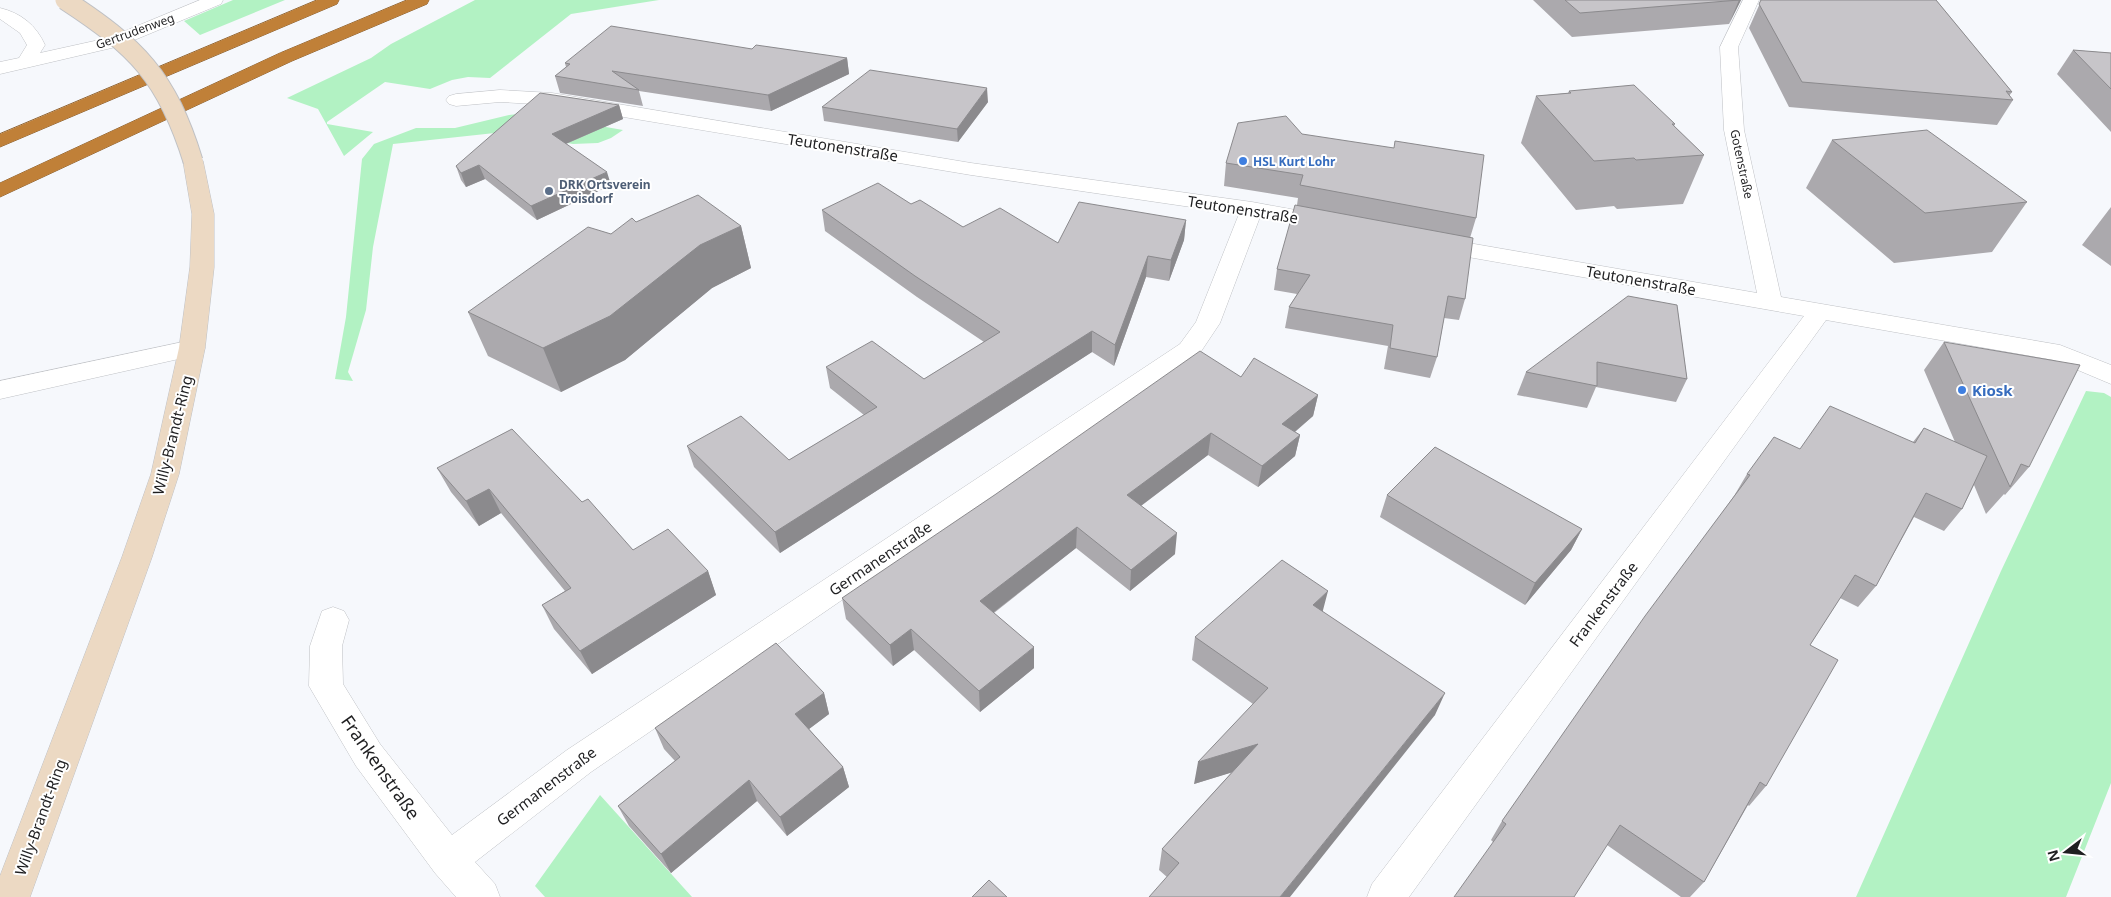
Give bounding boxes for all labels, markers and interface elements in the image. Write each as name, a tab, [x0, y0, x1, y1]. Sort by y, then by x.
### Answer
street label: Gertrudenweg	[93, 9, 177, 53]
street label: Teutonenstraße	[786, 128, 900, 166]
street label: Gotenstraße	[1726, 128, 1758, 200]
place label: HSL Kurt Lohr	[1253, 153, 1336, 170]
marker: HSL Kurt Lohr	[1237, 155, 1249, 167]
place label: DRK Ortsverein Troisdorf	[559, 176, 651, 207]
marker: DRK Ortsverein Troisdorf	[543, 185, 555, 197]
street label: Teutonenstraße	[1186, 190, 1300, 228]
street label: Teutonenstraße	[1584, 260, 1698, 300]
street label: Willy-Brandt-Ring	[147, 373, 197, 497]
place label: Kiosk	[1972, 380, 2013, 400]
marker: Kiosk	[1956, 384, 1968, 396]
street label: Germanenstraße	[825, 516, 935, 600]
street label: Frankenstraße	[1564, 557, 1642, 651]
street label: Frankenstraße	[336, 710, 426, 824]
street label: Germanenstraße	[492, 742, 600, 830]
street label: Willy-Brandt-Ring	[10, 756, 70, 878]
north arrow	[2041, 827, 2091, 877]
text: N	[2042, 848, 2064, 864]

